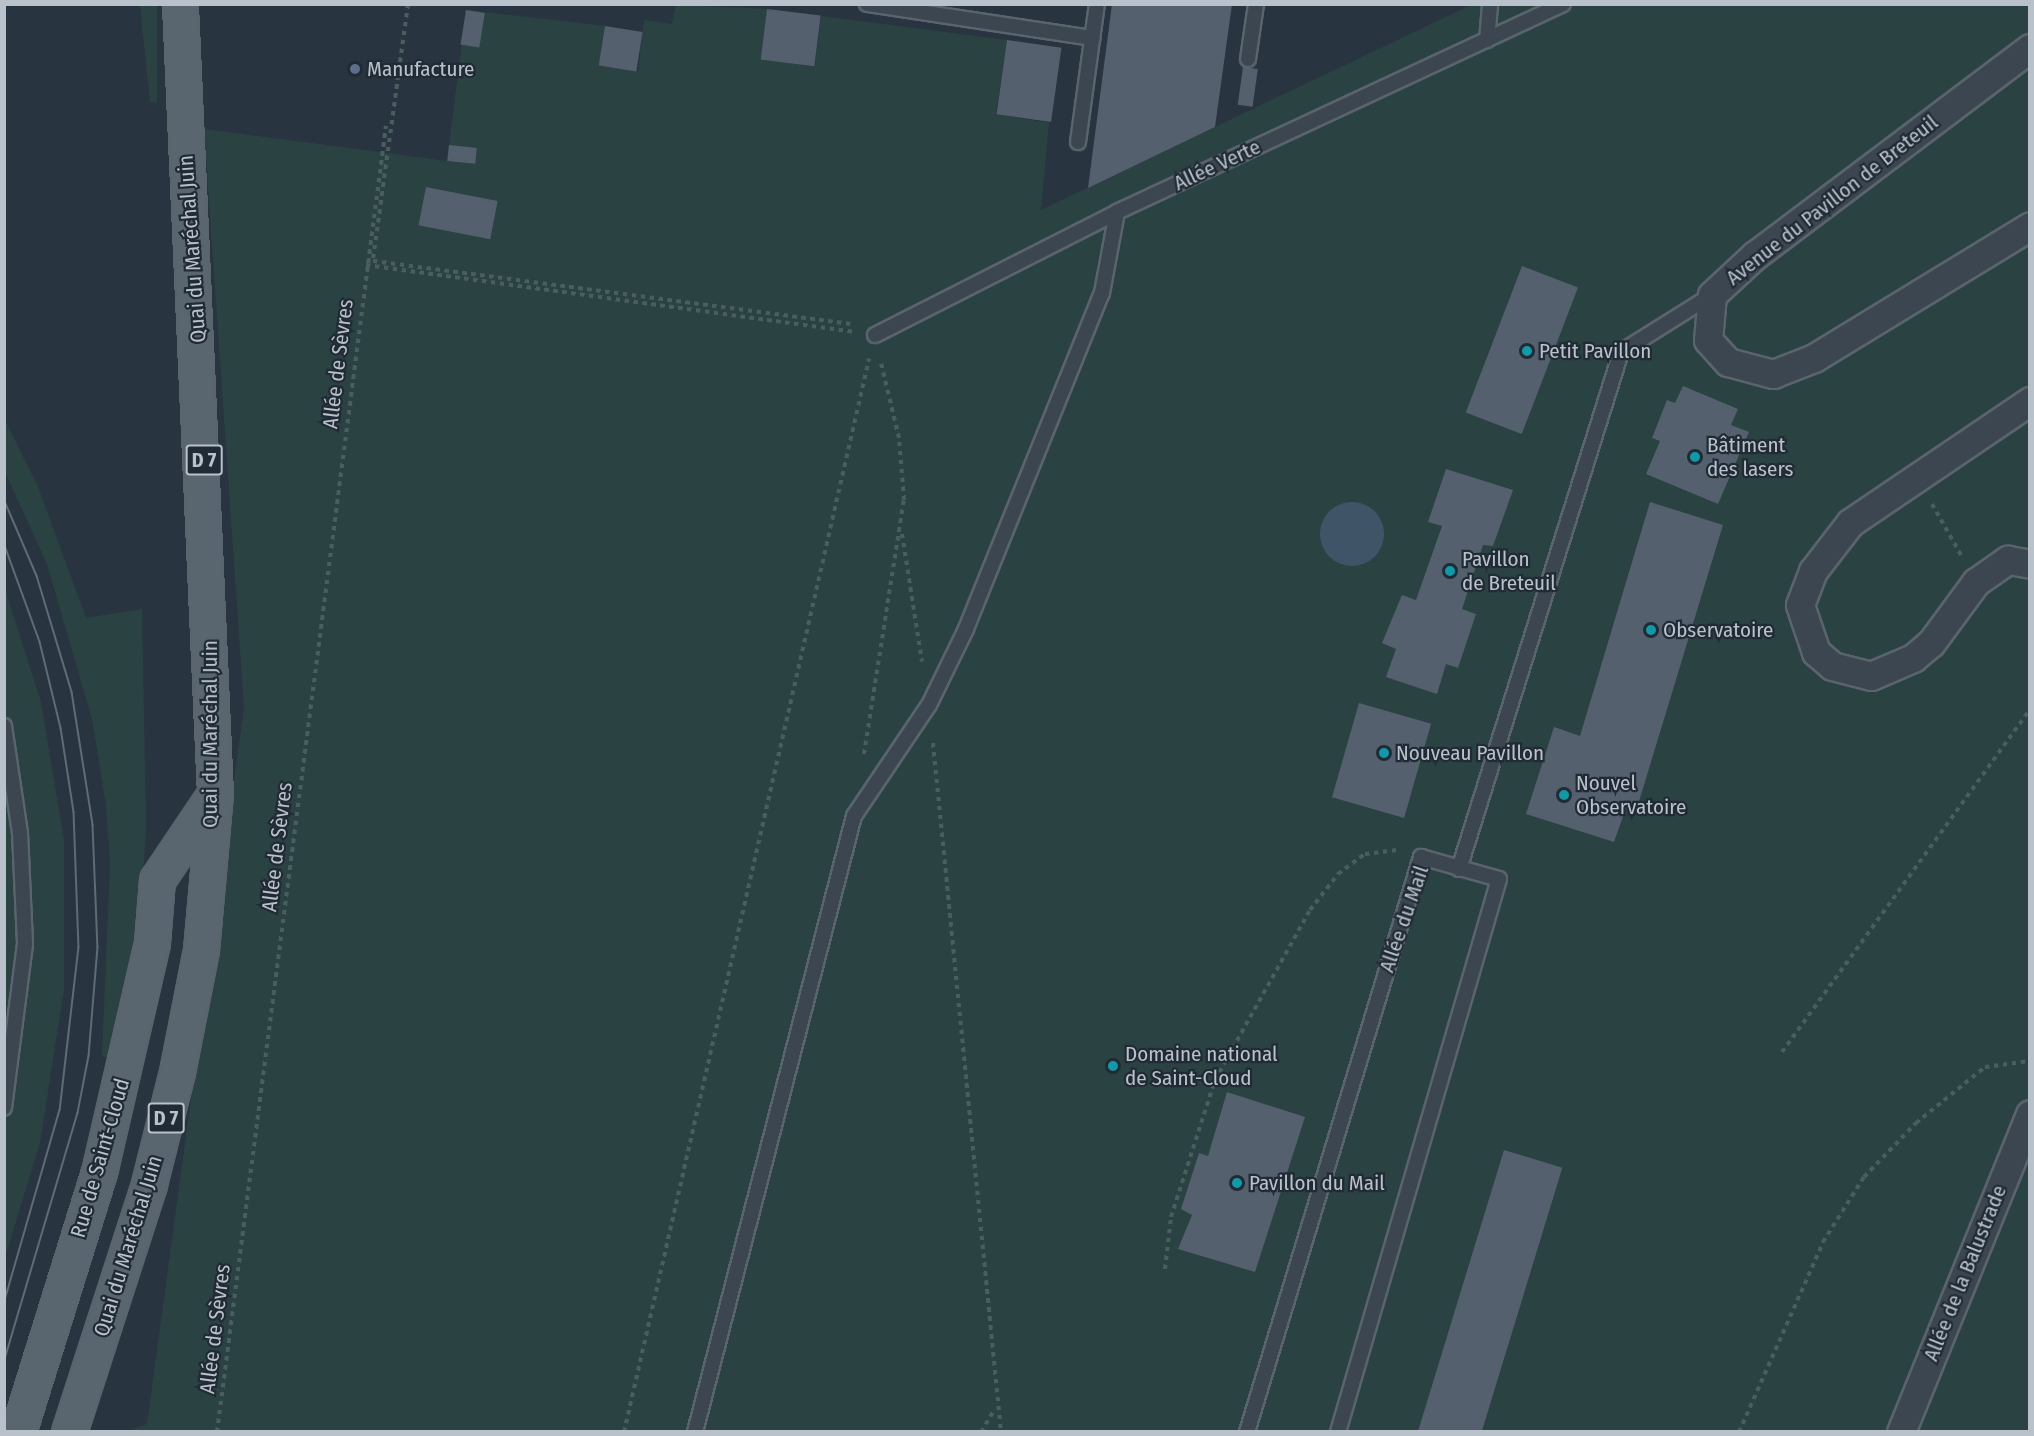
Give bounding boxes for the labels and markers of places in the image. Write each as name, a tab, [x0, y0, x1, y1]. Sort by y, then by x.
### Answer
place label: Manufacture	[367, 56, 474, 82]
marker: Manufacture	[348, 62, 362, 76]
place label: Petit Pavillon	[1539, 338, 1651, 364]
marker: Petit Pavillon	[1520, 344, 1534, 358]
place label: Bâtiment des lasers	[1707, 432, 1793, 482]
marker: Bâtiment des lasers	[1688, 450, 1702, 464]
place label: Pavillon de Breteuil	[1462, 546, 1556, 596]
marker: Pavillon de Breteuil	[1443, 564, 1457, 578]
place label: Observatoire	[1663, 617, 1773, 643]
marker: Observatoire	[1644, 623, 1658, 637]
place label: Nouveau Pavillon	[1396, 740, 1544, 766]
marker: Nouveau Pavillon	[1377, 746, 1391, 760]
place label: Nouvel Observatoire	[1576, 770, 1686, 820]
marker: Nouvel Observatoire	[1557, 788, 1571, 802]
place label: Domaine national de Saint-Cloud	[1125, 1041, 1278, 1091]
marker: Domaine national de Saint-Cloud	[1106, 1059, 1120, 1073]
place label: Pavillon du Mail	[1249, 1170, 1385, 1196]
marker: Pavillon du Mail	[1230, 1176, 1244, 1190]

